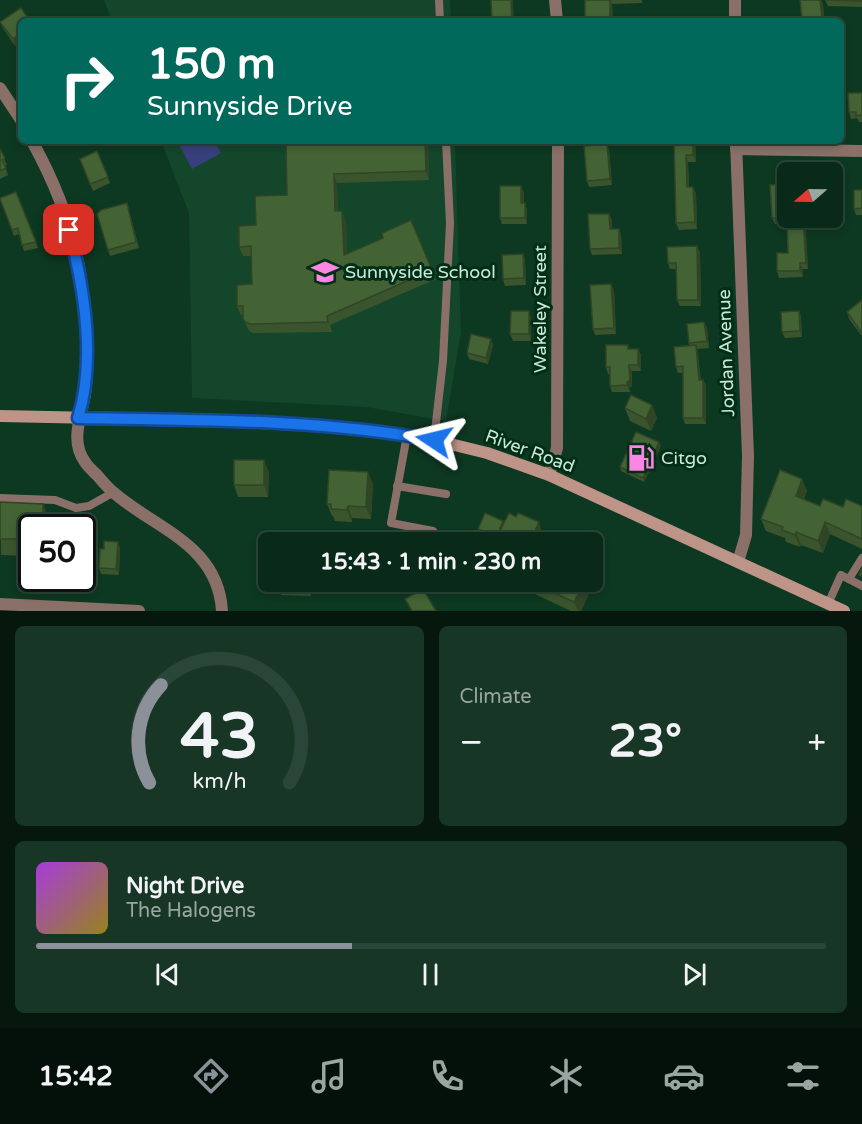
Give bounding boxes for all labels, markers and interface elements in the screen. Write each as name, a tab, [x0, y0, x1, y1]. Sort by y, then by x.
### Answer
text: 150 m	[147, 39, 276, 90]
icon: right	[48, 42, 126, 120]
text: Sunnyside Drive	[147, 90, 353, 123]
north arrow	[777, 162, 843, 228]
map controls	[777, 162, 843, 228]
pin	[43, 204, 94, 255]
icon: arrive	[52, 213, 85, 246]
street label: Wakeley Street	[529, 245, 551, 373]
school or university icon: Sunnyside School	[310, 257, 340, 287]
place label: Sunnyside School	[345, 261, 496, 283]
street label: Jordan Avenue	[713, 289, 739, 417]
position arrow	[402, 408, 466, 472]
street label: River Road	[482, 425, 578, 477]
fuel station icon: Citgo	[626, 443, 656, 473]
place label: Citgo	[661, 447, 707, 469]
speed limit sign: 50	[18, 514, 96, 592]
text: 15:43 · 1 min · 230 m	[320, 549, 541, 575]
text: Climate	[460, 685, 532, 709]
text: 43	[180, 700, 258, 775]
text: 23°	[608, 715, 682, 769]
text: −	[460, 723, 483, 762]
text: +	[807, 723, 826, 762]
text: km/h	[192, 768, 246, 794]
text: Night Drive	[126, 873, 244, 899]
text: The Halogens	[126, 899, 256, 923]
icon: previous	[151, 958, 184, 991]
icon: pause	[414, 958, 447, 991]
icon: next	[678, 958, 711, 991]
icon: directions	[190, 1055, 232, 1097]
icon: music	[308, 1055, 350, 1097]
icon: phone	[426, 1055, 468, 1097]
icon: climate	[545, 1055, 587, 1097]
icon: car	[663, 1055, 705, 1097]
icon: filters	[782, 1055, 824, 1097]
text: 15:42	[38, 1060, 113, 1093]

